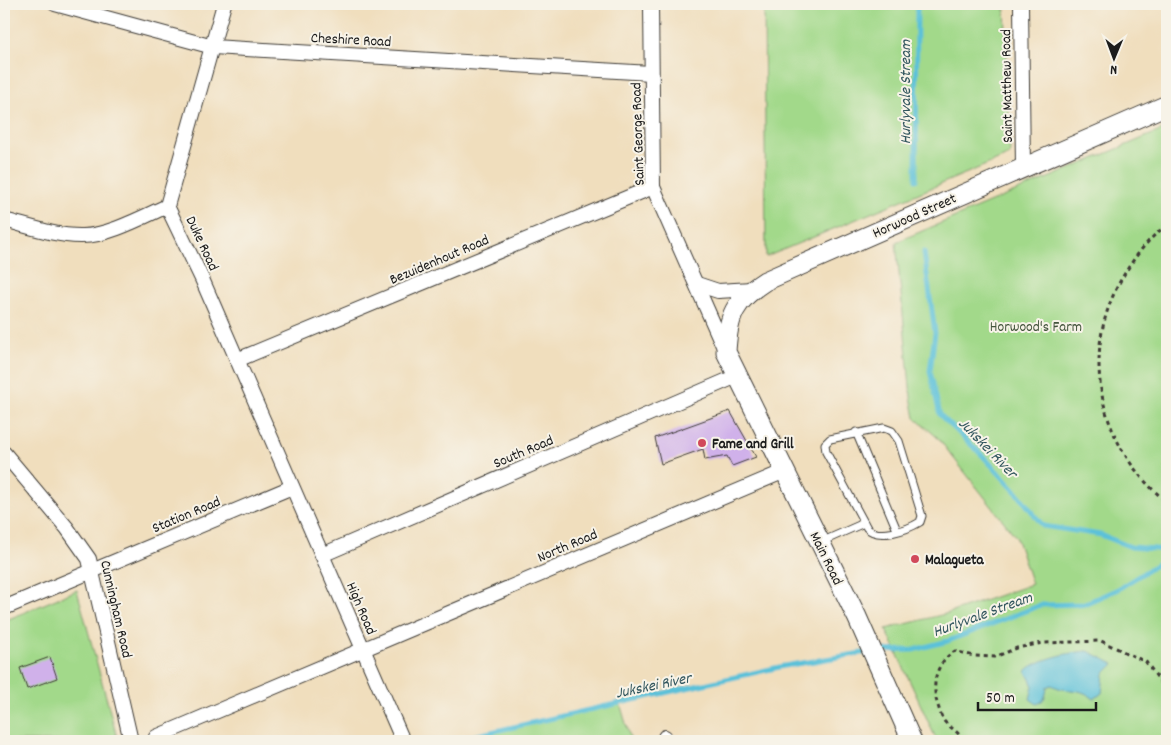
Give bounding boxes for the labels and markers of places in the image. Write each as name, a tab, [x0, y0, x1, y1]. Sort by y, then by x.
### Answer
place label: Fame and Grill	[712, 434, 794, 456]
marker: Fame and Grill	[696, 437, 708, 449]
place label: Malagueta	[925, 550, 985, 572]
marker: Malagueta	[909, 553, 921, 565]

